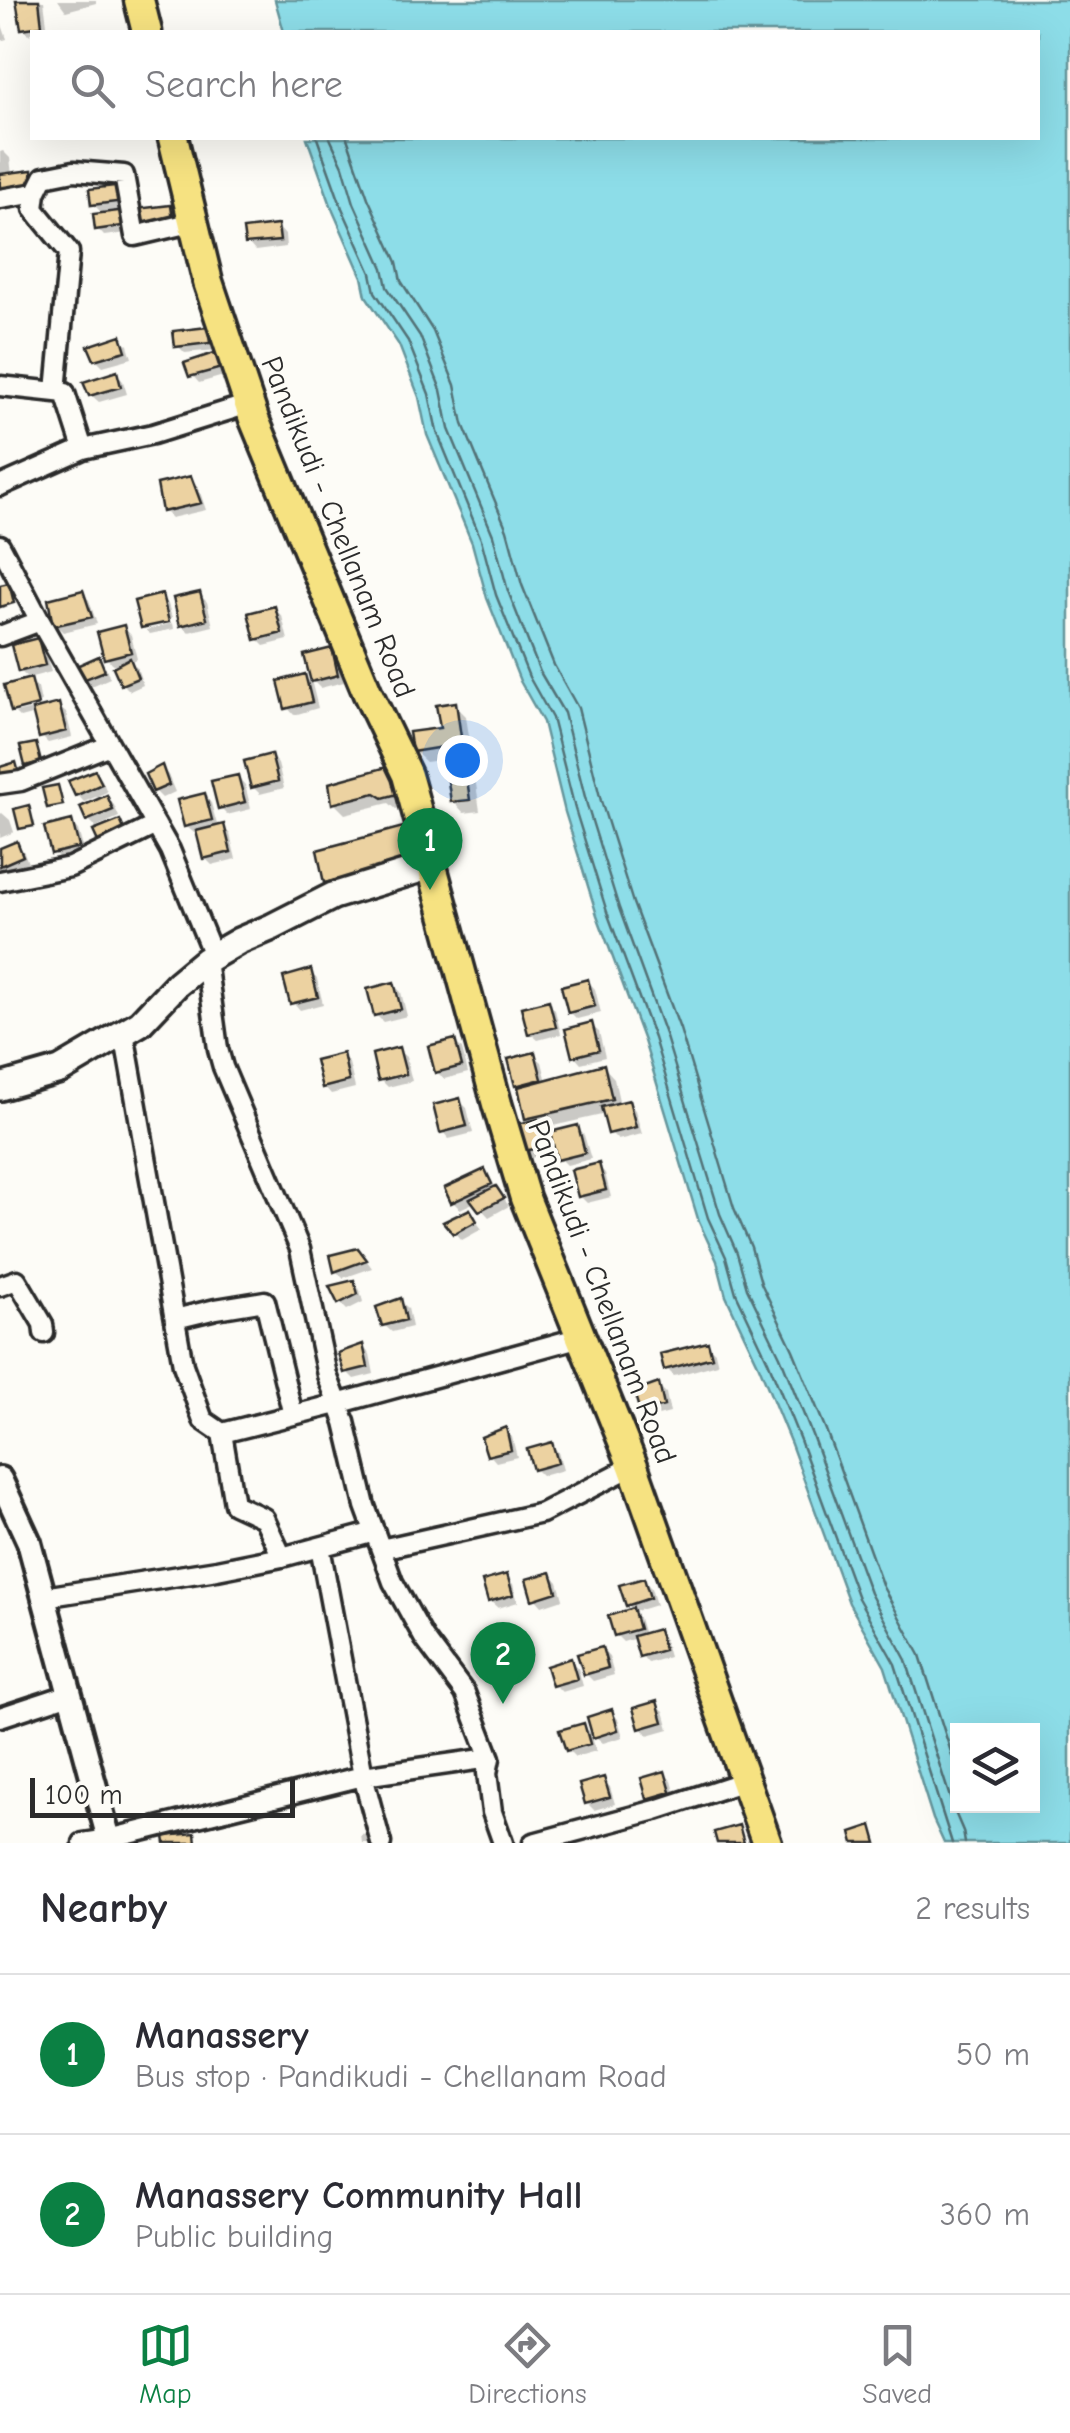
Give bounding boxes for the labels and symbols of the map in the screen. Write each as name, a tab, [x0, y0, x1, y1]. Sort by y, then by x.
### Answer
street label: Pandikudi - Chellanam Road	[253, 351, 423, 703]
your location	[437, 735, 488, 786]
pin: 1	[398, 808, 462, 890]
street label: Pandikudi - Chellanam Road	[520, 1115, 684, 1469]
pin: 2	[470, 1622, 536, 1704]
scale bar	[30, 1773, 295, 1818]

